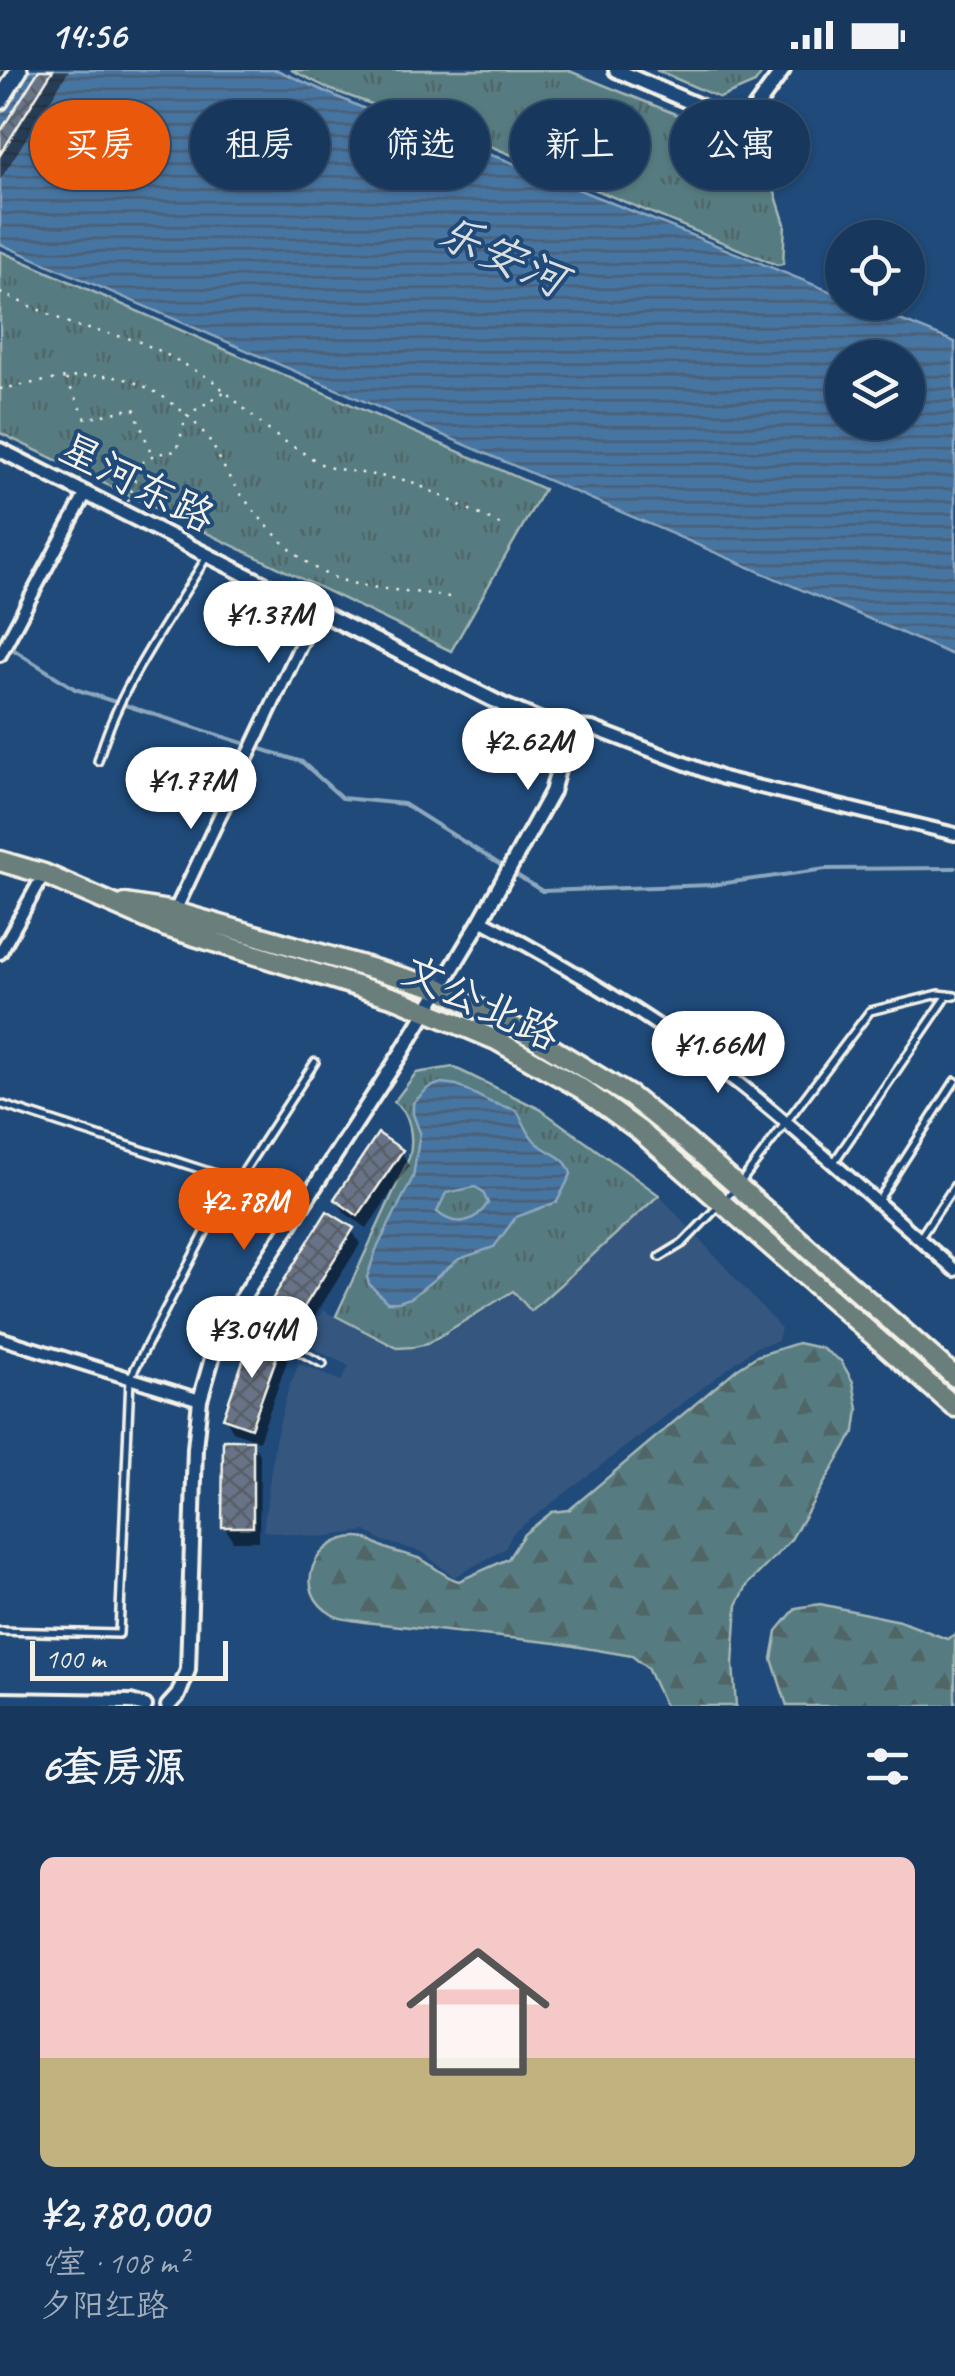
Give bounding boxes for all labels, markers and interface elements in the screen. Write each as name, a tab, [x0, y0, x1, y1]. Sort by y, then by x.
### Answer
text: 14:56	[50, 12, 126, 59]
chip: 买房	[30, 100, 170, 190]
chip: 租房	[190, 100, 330, 190]
chip: 筛选	[350, 100, 490, 190]
chip: 新上	[510, 100, 650, 190]
chip: 公寓	[670, 100, 810, 190]
water label: 乐安河	[429, 203, 582, 312]
map controls	[825, 220, 925, 440]
button: locate	[825, 220, 925, 320]
button: layers	[825, 340, 925, 440]
street label: 星河东路	[50, 421, 224, 545]
pin: ¥1.37M	[188, 581, 350, 666]
text: ¥1.37M	[225, 593, 313, 634]
pin: ¥2.62M	[447, 708, 609, 793]
text: ¥2.62M	[484, 720, 572, 761]
pin: ¥1.77M	[110, 747, 272, 832]
text: ¥1.77M	[147, 759, 235, 800]
street label: 文公北路	[394, 943, 568, 1063]
pin: ¥1.66M	[637, 1011, 799, 1096]
text: ¥1.66M	[674, 1023, 762, 1064]
pin: ¥2.78M	[163, 1168, 325, 1253]
text: ¥2.78M	[200, 1180, 288, 1221]
pin: ¥3.04M	[171, 1296, 333, 1381]
text: ¥3.04M	[208, 1308, 296, 1349]
scale bar	[30, 1636, 228, 1680]
text: 100 m	[45, 1641, 105, 1676]
icon: filters	[860, 1739, 915, 1794]
text: 6套房源	[40, 1741, 186, 1794]
icon: home	[388, 1922, 568, 2102]
text: ¥2,780,000	[40, 2187, 208, 2240]
text: 4室 · 108 m²	[40, 2242, 187, 2283]
text: 夕阳红路	[40, 2285, 168, 2326]

